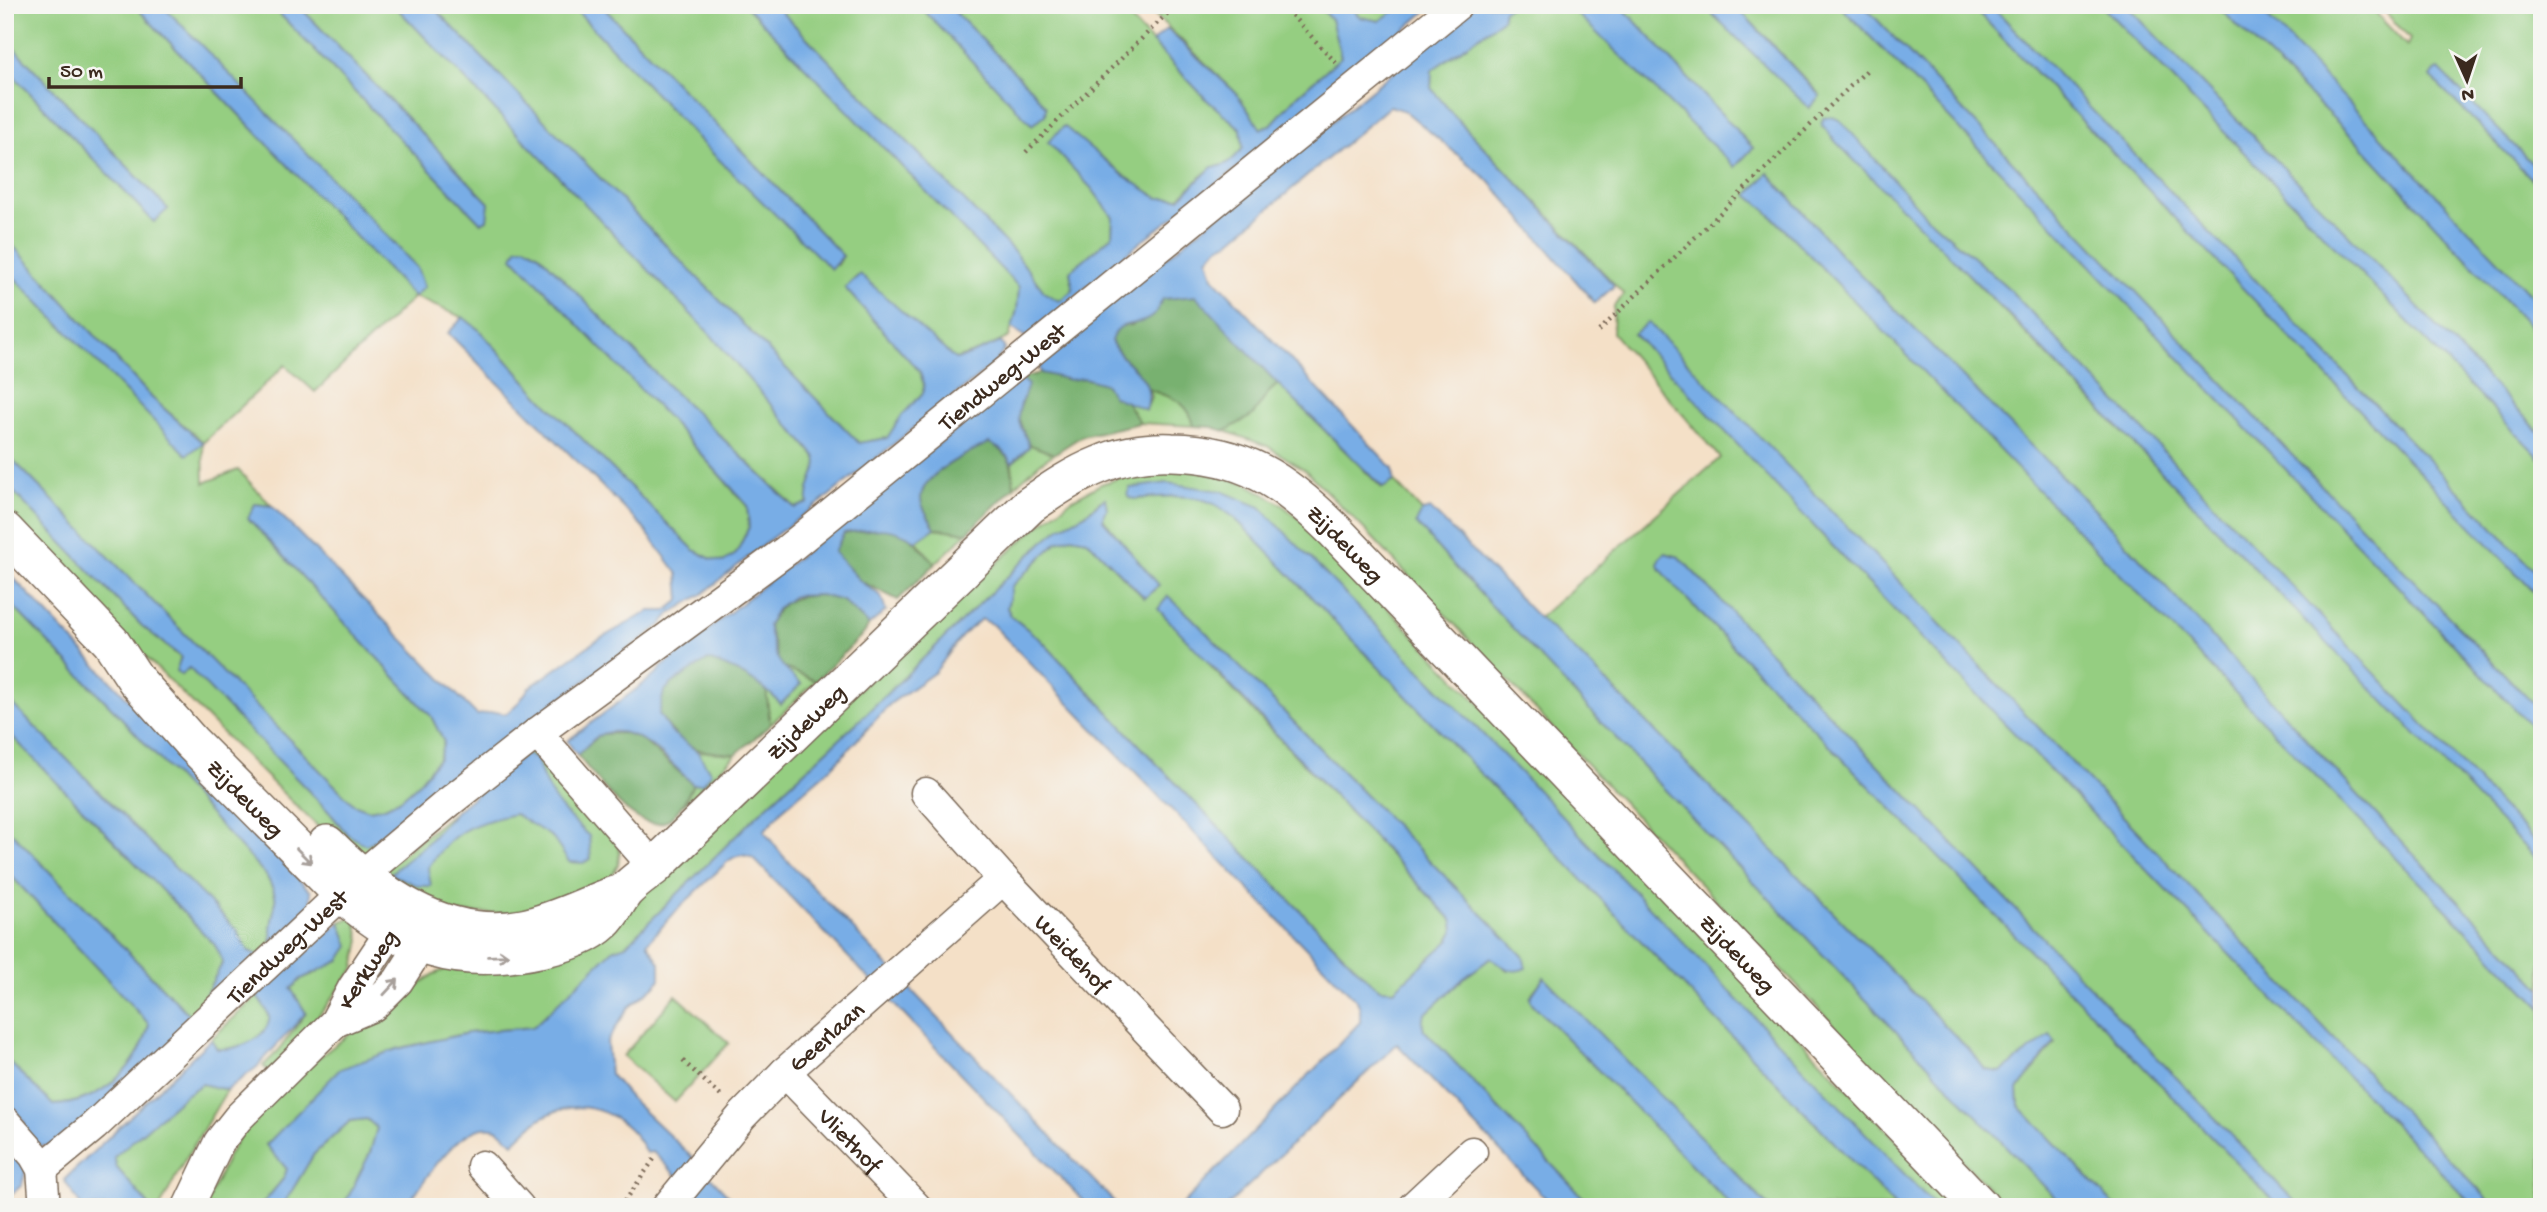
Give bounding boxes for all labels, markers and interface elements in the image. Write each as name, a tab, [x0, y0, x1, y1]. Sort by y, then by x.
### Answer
scale bar	[49, 46, 242, 90]
north arrow	[2432, 46, 2502, 116]
text: 50 m	[60, 61, 103, 86]
text: N	[2461, 82, 2475, 105]
street label: Tiendweg-West	[932, 317, 1075, 440]
street label: Zijdeweg	[1299, 500, 1388, 591]
street label: Zijdeweg	[762, 679, 853, 769]
street label: Zijdeweg	[198, 755, 289, 845]
one-way arrow	[295, 847, 312, 864]
street label: Tiendweg-West	[220, 883, 357, 1014]
street label: Weidehof	[1026, 910, 1116, 1001]
street label: Zijdeweg	[1691, 910, 1780, 1001]
street label: Kerkweg	[333, 925, 406, 1015]
one-way arrow	[486, 949, 509, 962]
one-way arrow	[383, 978, 400, 995]
street label: Geerlaan	[784, 997, 873, 1080]
street label: Vliethof	[809, 1103, 887, 1181]

